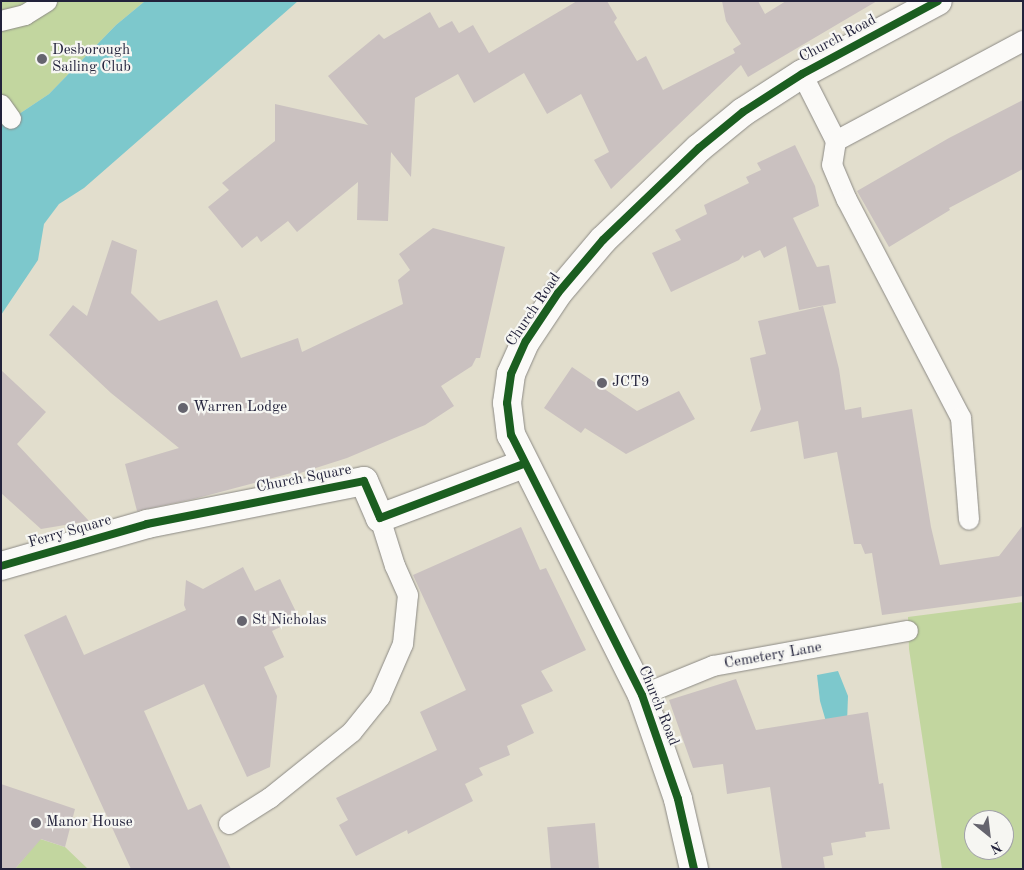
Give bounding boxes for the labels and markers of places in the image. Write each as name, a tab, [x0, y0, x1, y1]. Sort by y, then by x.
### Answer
place label: Desborough Sailing Club	[52, 41, 131, 76]
marker: Desborough Sailing Club	[36, 53, 48, 65]
place label: JCT9	[612, 374, 650, 392]
marker: JCT9	[596, 377, 608, 389]
place label: Warren Lodge	[193, 399, 287, 417]
marker: Warren Lodge	[177, 402, 189, 414]
place label: St Nicholas	[252, 612, 326, 630]
marker: St Nicholas	[236, 615, 248, 627]
place label: Manor House	[46, 814, 133, 832]
marker: Manor House	[30, 817, 42, 829]

